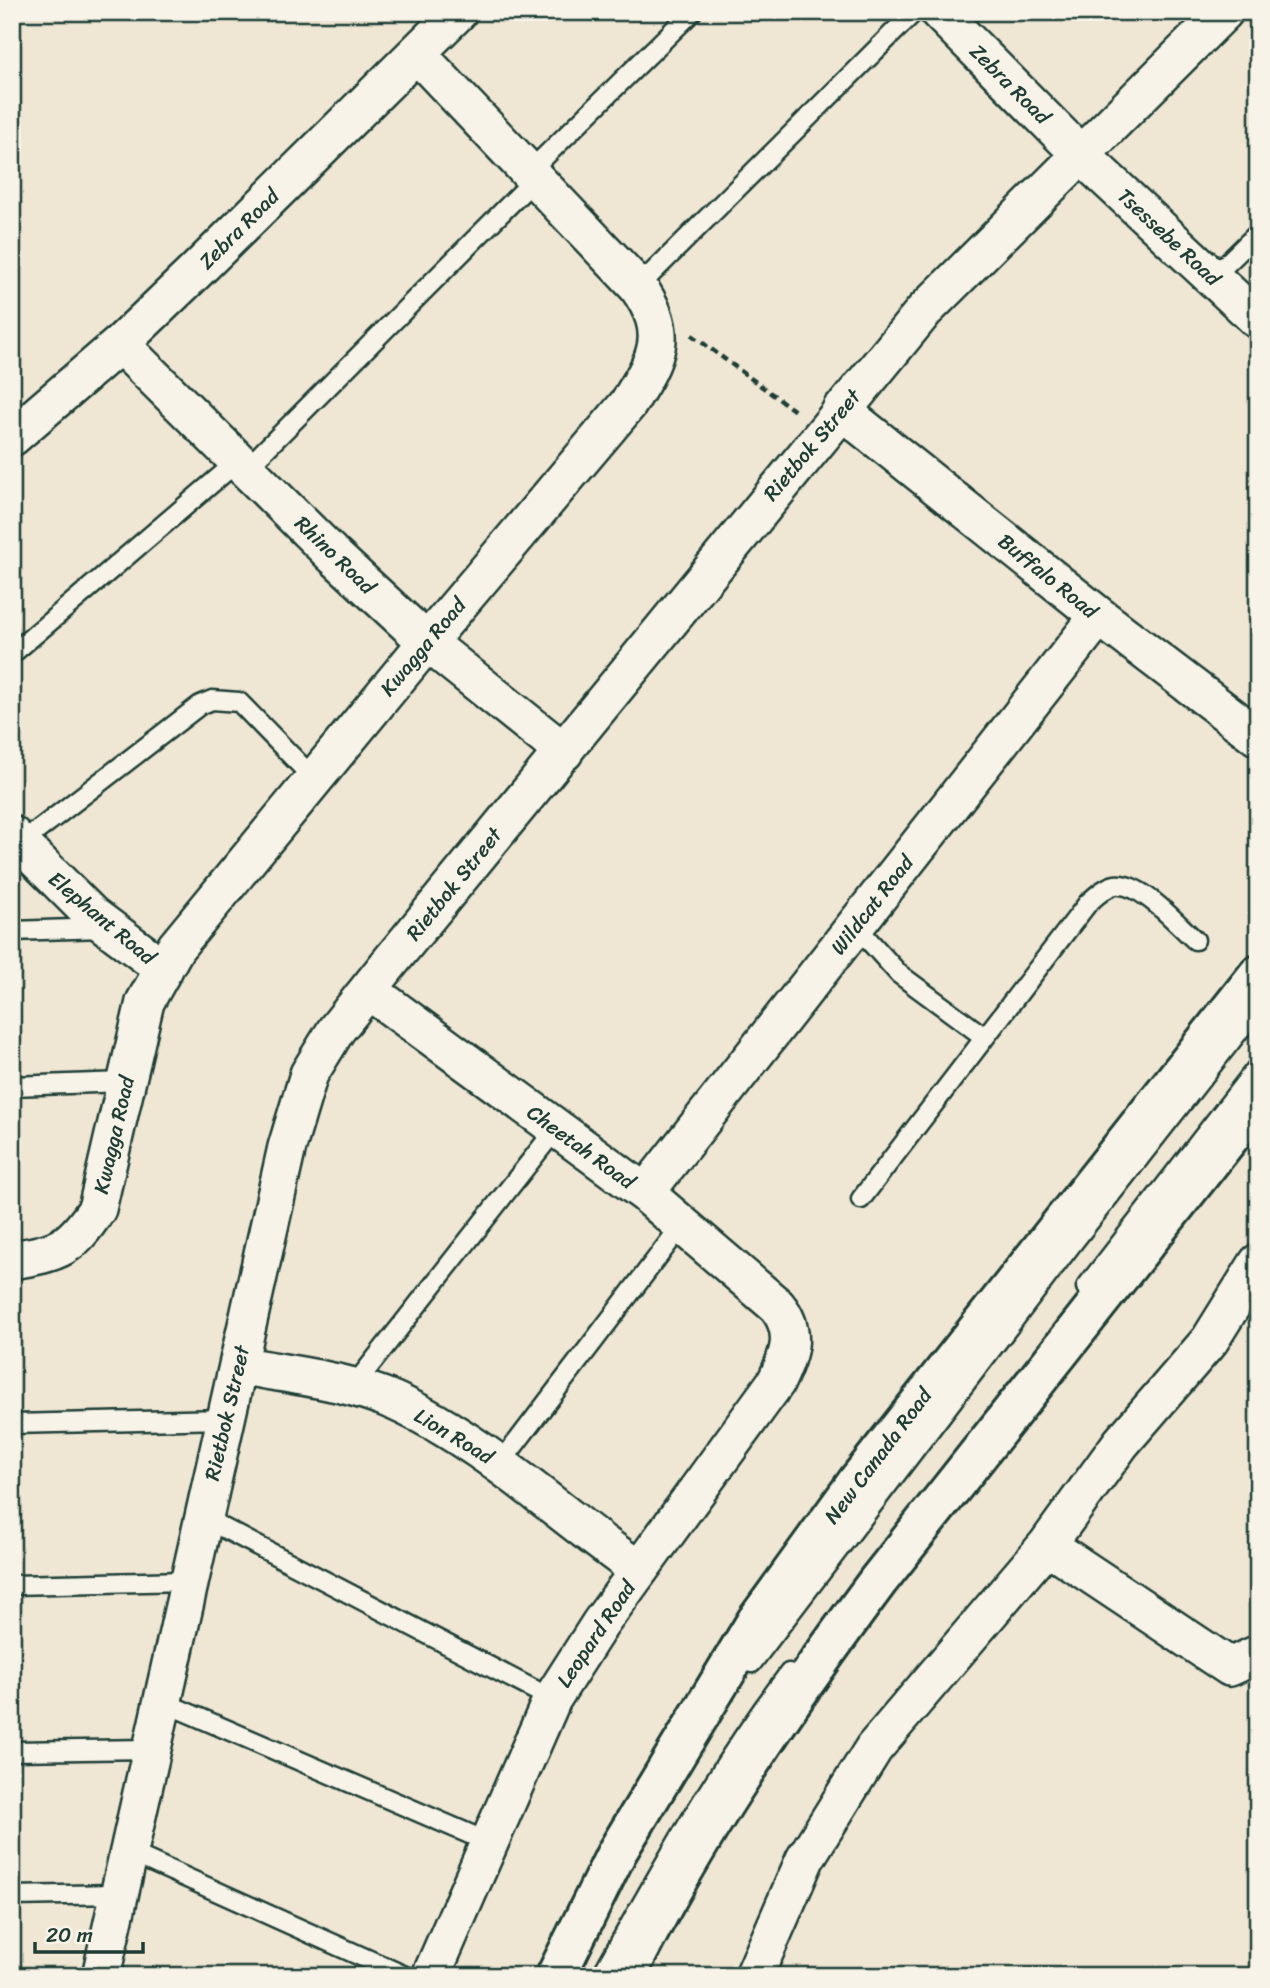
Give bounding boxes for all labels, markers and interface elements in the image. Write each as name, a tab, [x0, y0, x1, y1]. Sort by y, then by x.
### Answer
street label: Zebra Road	[960, 34, 1061, 135]
street label: Zebra Road	[189, 178, 290, 279]
street label: Tsessebe Road	[1108, 178, 1231, 297]
street label: Rietbok Street	[753, 379, 872, 510]
street label: Rhino Road	[285, 506, 386, 605]
street label: Buffalo Road	[989, 523, 1108, 630]
street label: Kwagga Road	[370, 587, 477, 705]
street label: Rietbok Street	[396, 817, 513, 949]
street label: Wildcat Road	[820, 845, 925, 964]
street label: Elephant Road	[39, 861, 166, 976]
street label: Kwagga Road	[82, 1070, 146, 1198]
street label: Cheetah Road	[518, 1094, 645, 1201]
street label: Rietbok Street	[193, 1340, 261, 1484]
street label: New Canada Road	[814, 1378, 943, 1532]
street label: Lion Road	[407, 1397, 503, 1476]
street label: Leopard Road	[546, 1571, 647, 1696]
scale bar	[35, 1911, 144, 1955]
text: 20 m	[46, 1916, 93, 1954]

